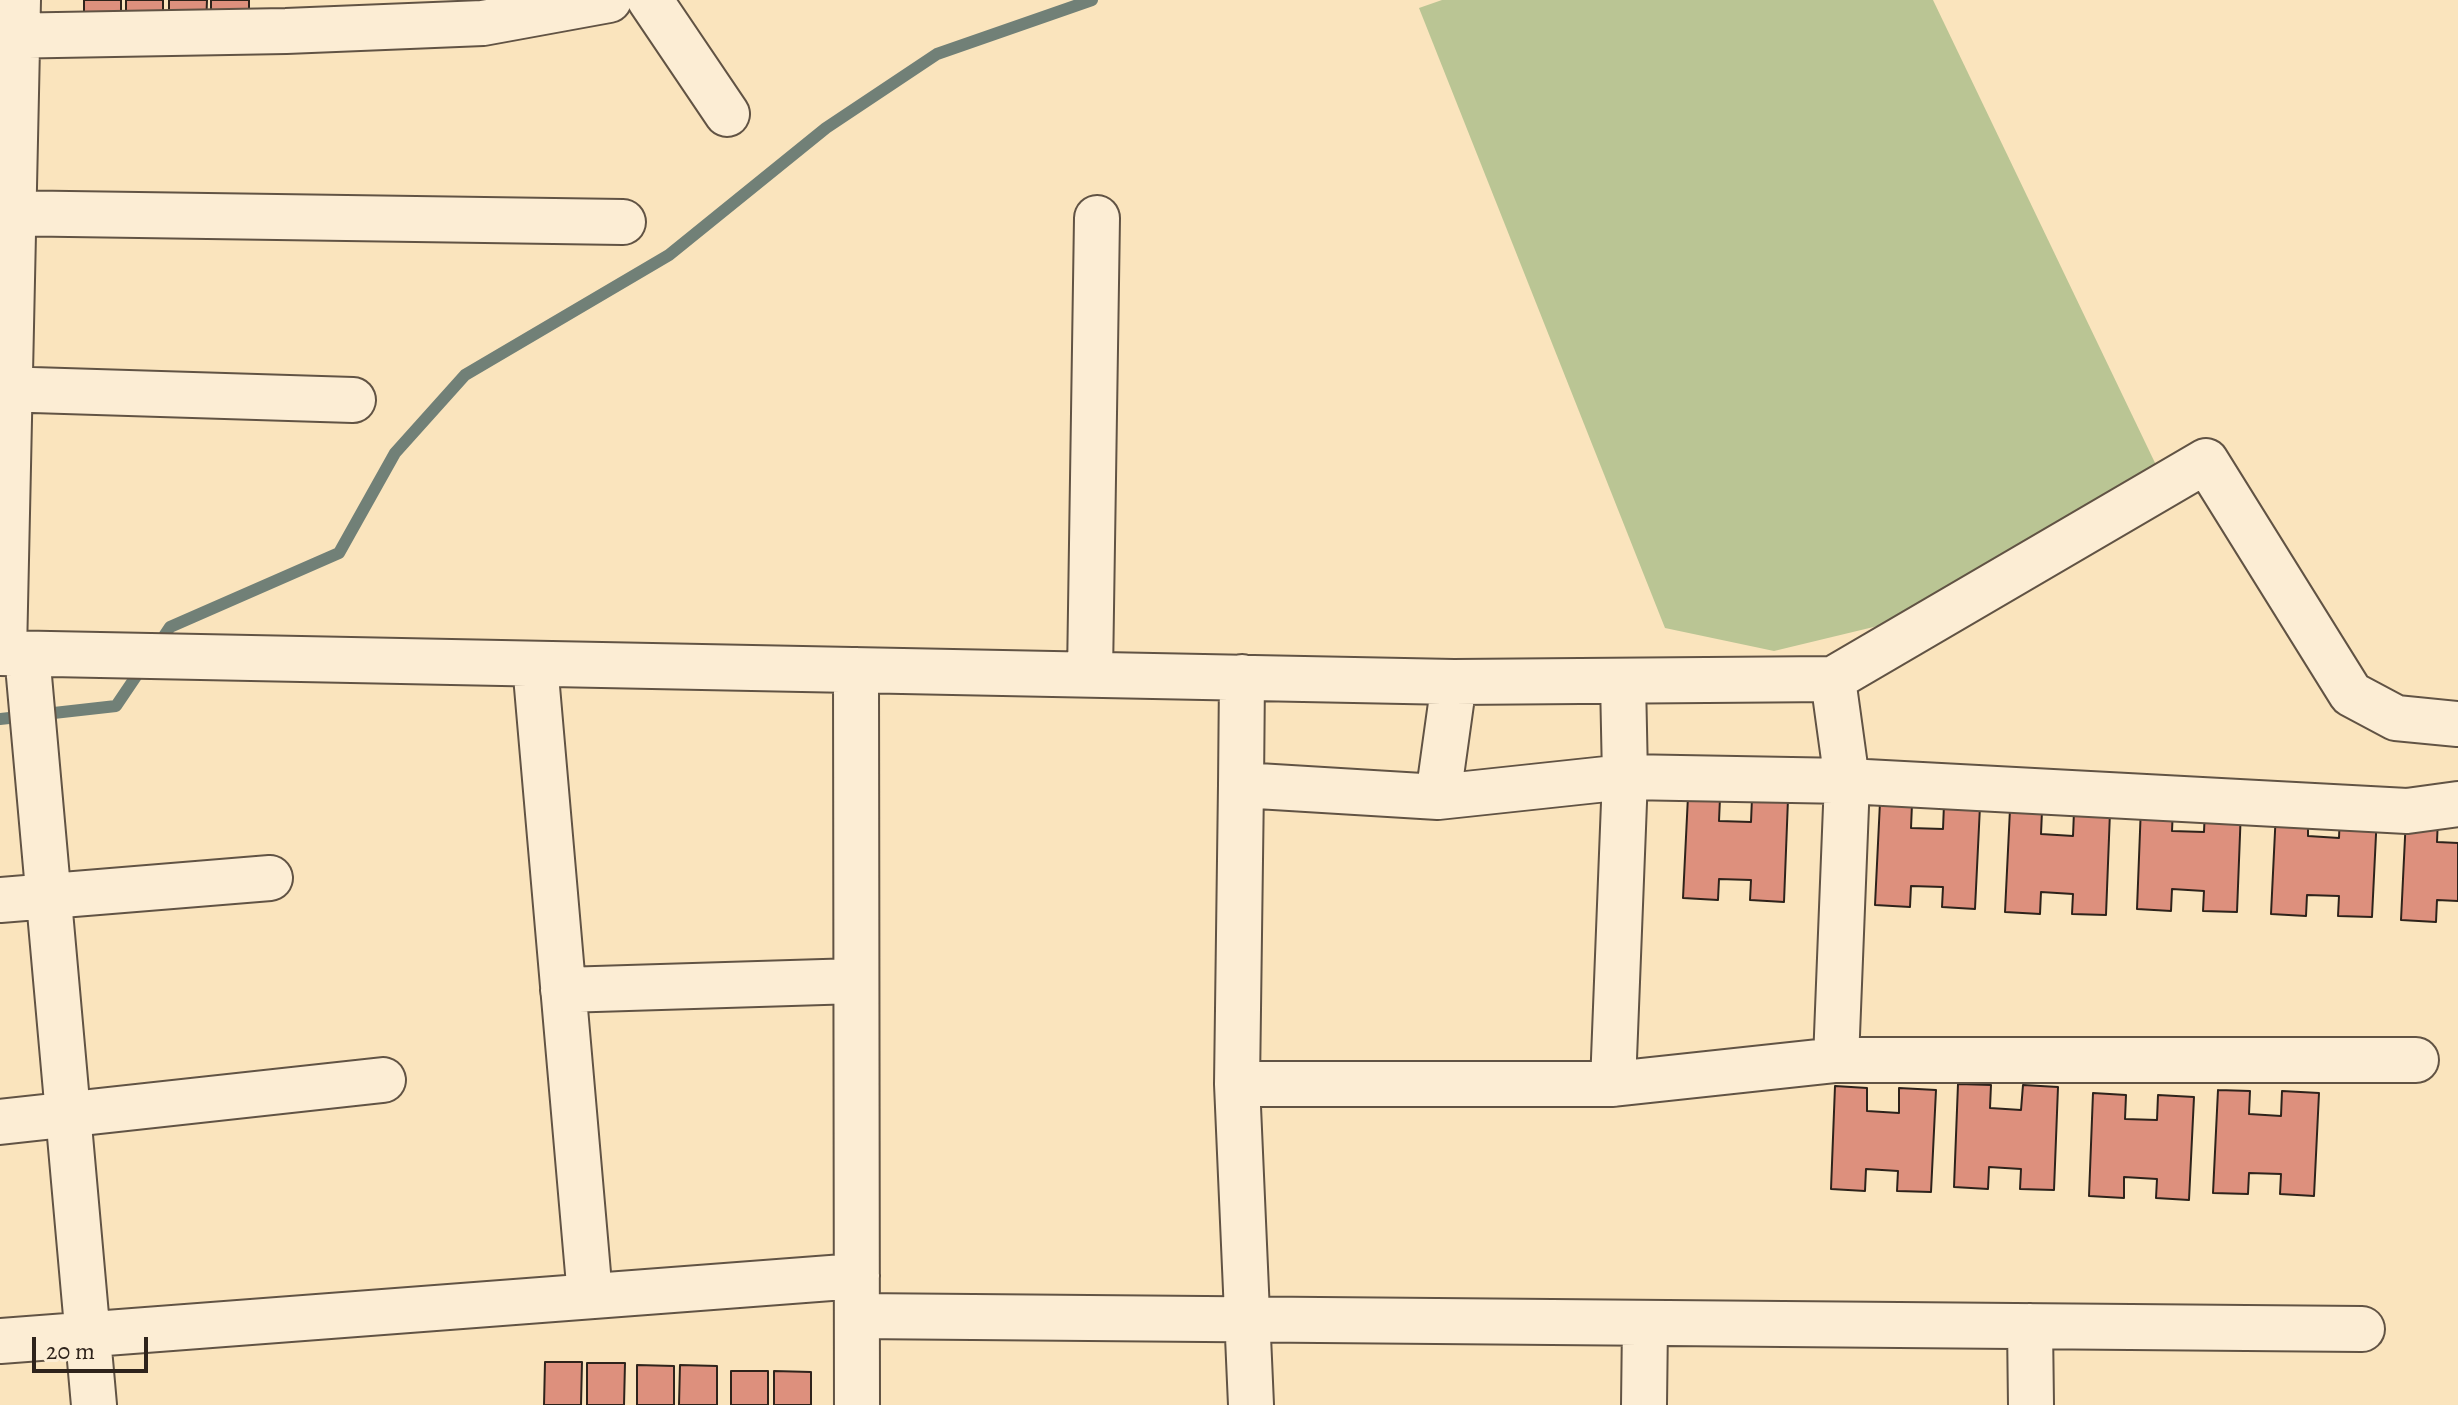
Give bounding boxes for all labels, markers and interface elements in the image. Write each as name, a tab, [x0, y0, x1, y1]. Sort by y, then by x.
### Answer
scale bar	[36, 1321, 152, 1371]
text: 20 m	[46, 1335, 95, 1367]

